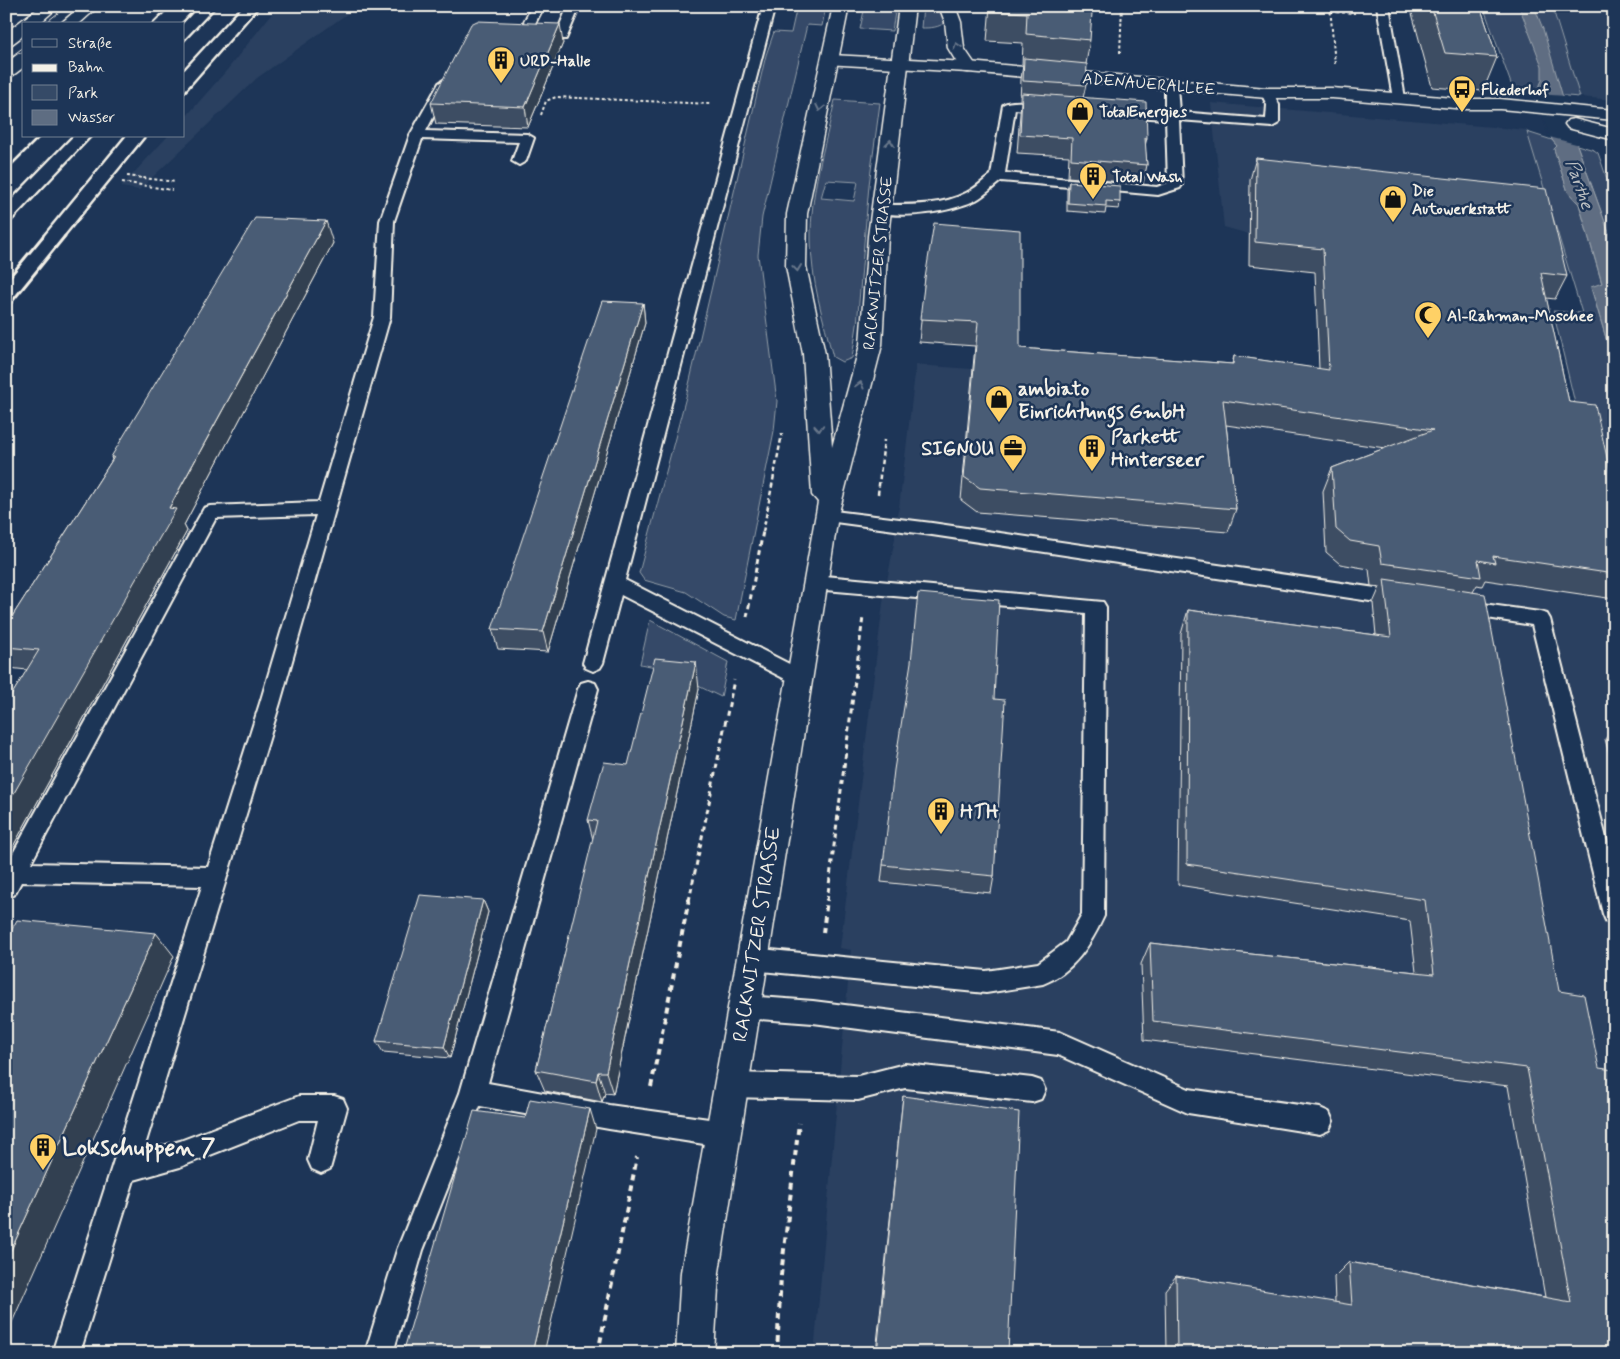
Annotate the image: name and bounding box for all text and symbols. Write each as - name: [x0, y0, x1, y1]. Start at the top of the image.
- legend: [22, 22, 185, 138]
- text: Straße: [68, 34, 112, 54]
- one-way arrow: [952, 42, 962, 51]
- building icon: URD-Halle: [486, 45, 516, 84]
- place label: URD-Halle: [520, 51, 591, 72]
- text: Bahn: [68, 58, 105, 78]
- street label: ADENAUERALLEE: [1081, 68, 1216, 101]
- bus stop icon: Fliederhof: [1447, 74, 1477, 113]
- place label: Fliederhof: [1481, 80, 1549, 101]
- text: Park: [68, 84, 98, 104]
- shop icon: TotalEnergies: [1065, 96, 1095, 135]
- place label: TotalEnergies: [1099, 102, 1188, 125]
- one-way arrow: [815, 103, 826, 112]
- text: Wasser: [68, 108, 115, 128]
- one-way arrow: [884, 139, 895, 147]
- water label: Parthe: [1559, 156, 1599, 213]
- building icon: Total Wash: [1078, 161, 1108, 200]
- place label: Total Wash: [1112, 167, 1183, 188]
- street label: RACKWITZER STRASSE: [859, 175, 898, 351]
- place label: Die Autowerkstatt: [1412, 181, 1512, 220]
- shop icon: Die Autowerkstatt: [1378, 184, 1408, 223]
- one-way arrow: [791, 264, 802, 272]
- mosque icon: Al-Rahman-Moschee: [1413, 300, 1443, 339]
- place label: Al-Rahman-Moschee: [1447, 306, 1594, 327]
- place label: ambiato Einrichtungs GmbH: [1018, 376, 1185, 428]
- one-way arrow: [855, 381, 865, 389]
- shop icon: ambiato Einrichtungs GmbH: [984, 384, 1014, 423]
- place label: Parkett Hinterseer: [1111, 424, 1205, 474]
- one-way arrow: [814, 425, 825, 433]
- office icon: SIGNUU: [998, 433, 1028, 472]
- building icon: Parkett Hinterseer: [1077, 433, 1107, 472]
- place label: SIGNUU: [921, 436, 994, 463]
- building icon: HTH: [926, 796, 956, 835]
- place label: HTH: [960, 799, 999, 826]
- street label: RACKWITZER STRASSE: [727, 824, 788, 1044]
- building icon: Lokschuppen 7: [28, 1132, 58, 1171]
- place label: Lokschuppen 7: [62, 1133, 216, 1164]

